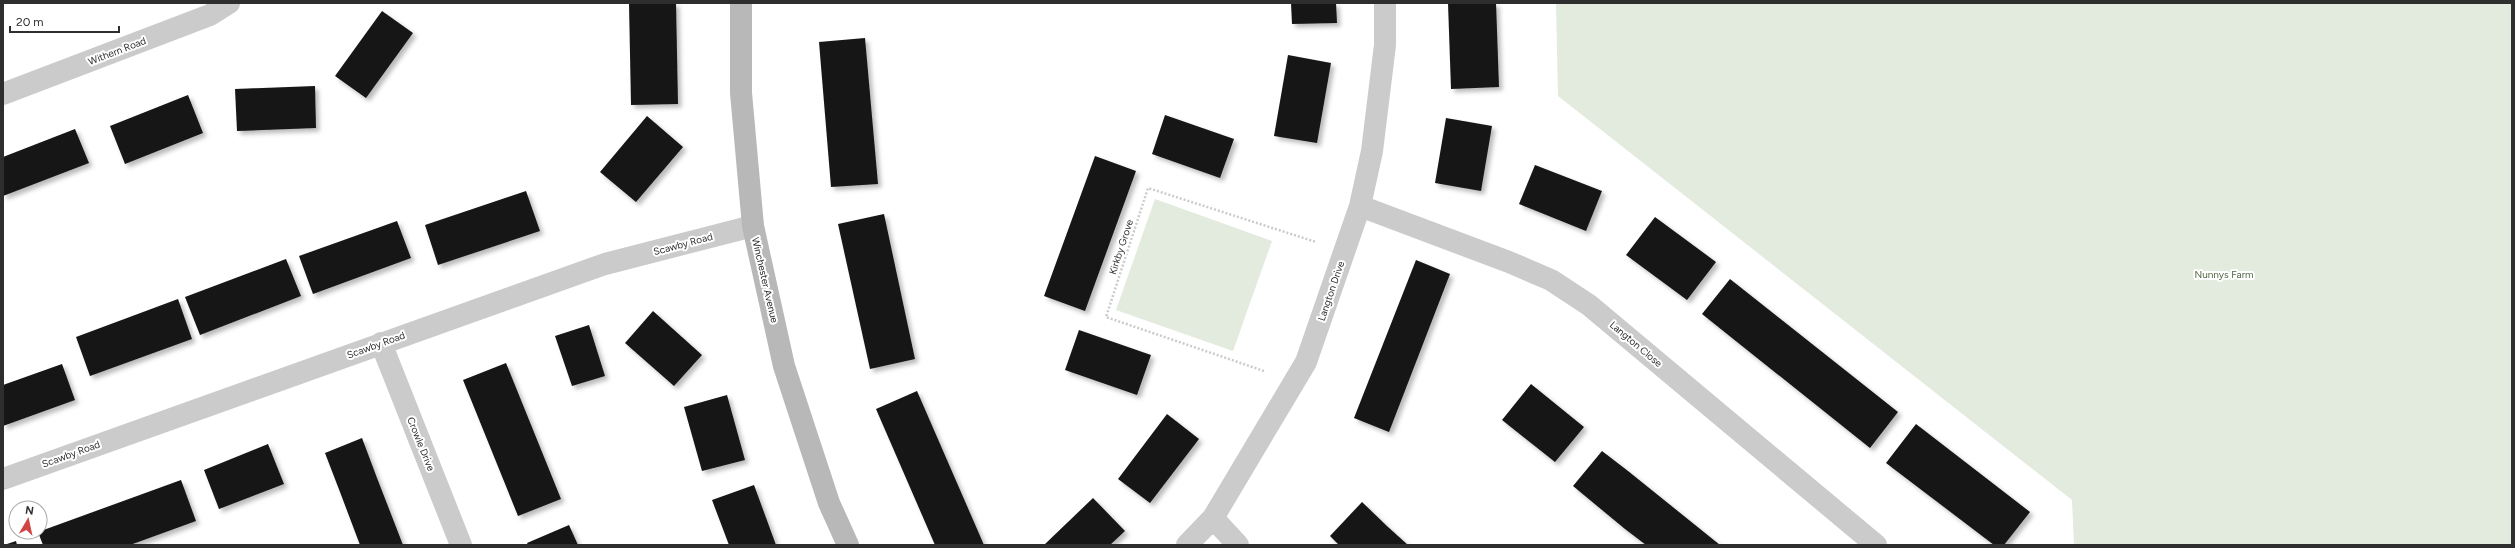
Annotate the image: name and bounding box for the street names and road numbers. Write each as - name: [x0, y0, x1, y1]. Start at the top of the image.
- street label: Withern Road: [86, 34, 148, 68]
- street label: Kirkby Grove: [1106, 217, 1136, 276]
- street label: Scawby Road: [652, 230, 714, 258]
- street label: Winchester Avenue: [749, 236, 781, 325]
- street label: Langton Drive: [1315, 259, 1347, 323]
- street label: Langton Close: [1607, 318, 1665, 370]
- street label: Scawby Road: [345, 328, 407, 362]
- street label: Crowle Drive: [404, 415, 438, 474]
- street label: Scawby Road: [40, 437, 102, 471]

